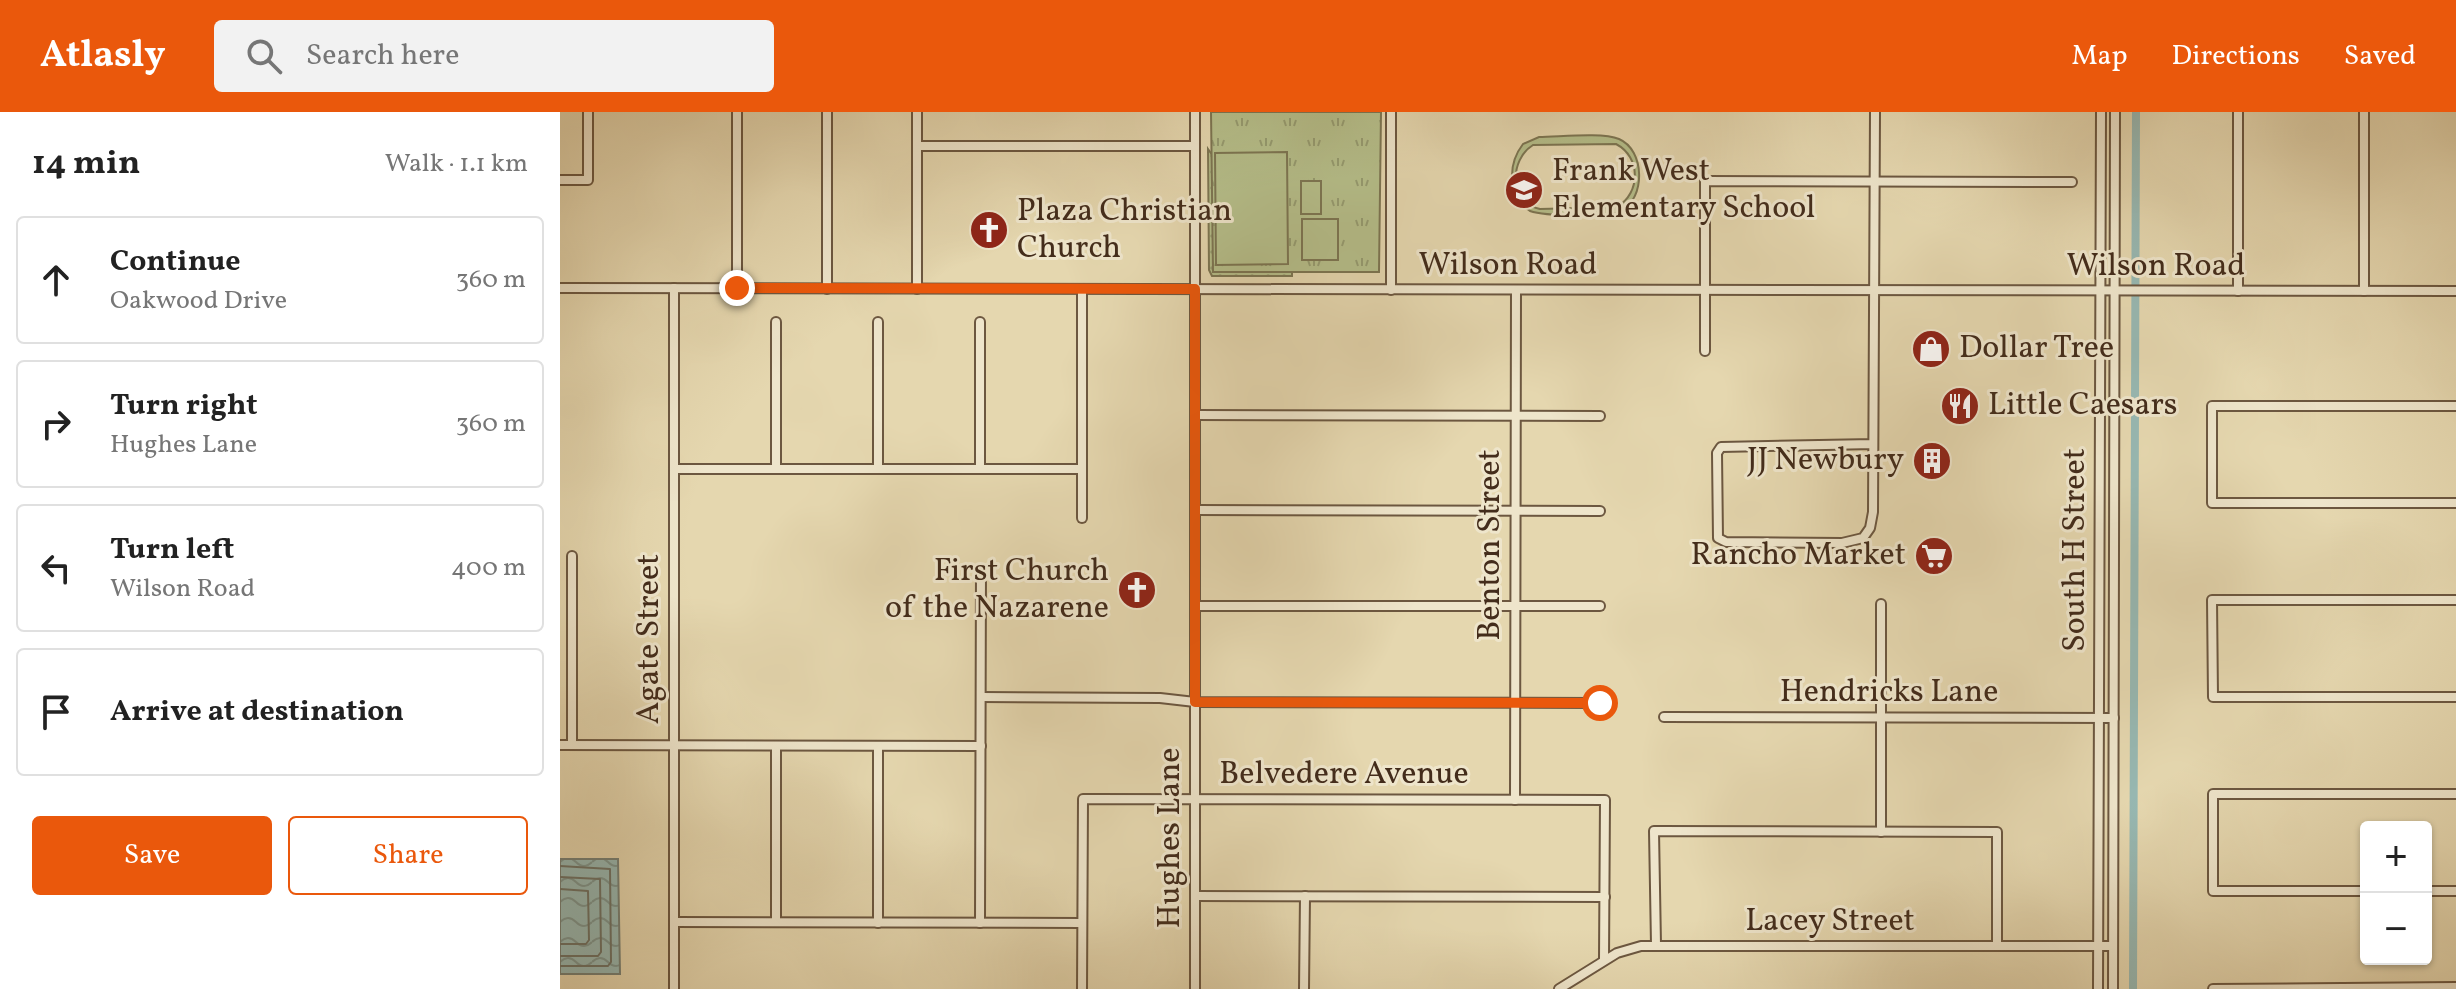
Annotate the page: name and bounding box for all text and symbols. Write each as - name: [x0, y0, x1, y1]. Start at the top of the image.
- search box: [214, 20, 774, 92]
- text: Atlasly: [40, 30, 166, 83]
- icon: search: [242, 34, 286, 78]
- text: Search here: [306, 35, 459, 77]
- text: Map: [2072, 37, 2128, 76]
- text: Directions: [2172, 37, 2300, 76]
- text: Saved: [2344, 37, 2416, 76]
- text: 14 min: [32, 141, 140, 188]
- text: Walk · 1.1 km: [385, 146, 528, 182]
- place label: Frank West Elementary School: [1552, 150, 1815, 231]
- school or university icon: Frank West Elementary School: [1503, 169, 1545, 211]
- place label: Plaza Christian Church: [1017, 190, 1232, 271]
- church icon: Plaza Christian Church: [968, 209, 1010, 251]
- text: Continue: [110, 241, 241, 283]
- street label: Wilson Road: [1419, 244, 1597, 288]
- street label: Wilson Road: [2067, 245, 2245, 289]
- icon: ahead: [34, 258, 78, 302]
- text: 360 m: [456, 262, 526, 298]
- route end: [719, 270, 755, 306]
- text: Oakwood Drive: [110, 283, 287, 319]
- place label: Dollar Tree: [1959, 327, 2114, 371]
- shop icon: Dollar Tree: [1910, 328, 1952, 370]
- place label: Little Caesars: [1988, 384, 2178, 428]
- text: Turn right: [110, 385, 258, 427]
- restaurant icon: Little Caesars: [1939, 385, 1981, 427]
- icon: right: [34, 402, 78, 446]
- text: 360 m: [456, 406, 526, 442]
- text: Hughes Lane: [110, 427, 257, 463]
- place label: JJ Newbury: [1747, 439, 1904, 483]
- building icon: JJ Newbury: [1911, 440, 1953, 482]
- street label: South H Street: [2054, 448, 2098, 652]
- street label: Benton Street: [1469, 449, 1513, 641]
- text: Turn left: [110, 529, 234, 571]
- place label: Rancho Market: [1691, 534, 1906, 578]
- supermarket icon: Rancho Market: [1913, 535, 1955, 577]
- icon: left: [34, 546, 78, 590]
- text: 400 m: [451, 550, 526, 586]
- place label: First Church of the Nazarene: [885, 550, 1109, 631]
- street label: Agate Street: [628, 554, 672, 724]
- church icon: First Church of the Nazarene: [1116, 569, 1158, 611]
- text: Wilson Road: [110, 571, 255, 607]
- street label: Hendricks Lane: [1780, 671, 1998, 715]
- route start: [1582, 685, 1618, 721]
- icon: arrive: [34, 690, 78, 734]
- text: Arrive at destination: [110, 691, 404, 733]
- street label: Hughes Lane: [1149, 748, 1193, 928]
- street label: Belvedere Avenue: [1219, 753, 1469, 797]
- button: Save: [32, 816, 272, 895]
- button: Share: [288, 816, 528, 895]
- map controls: [2360, 821, 2432, 965]
- button: +: [2360, 821, 2432, 893]
- button: −: [2360, 893, 2432, 965]
- street label: Lacey Street: [1745, 900, 1915, 944]

